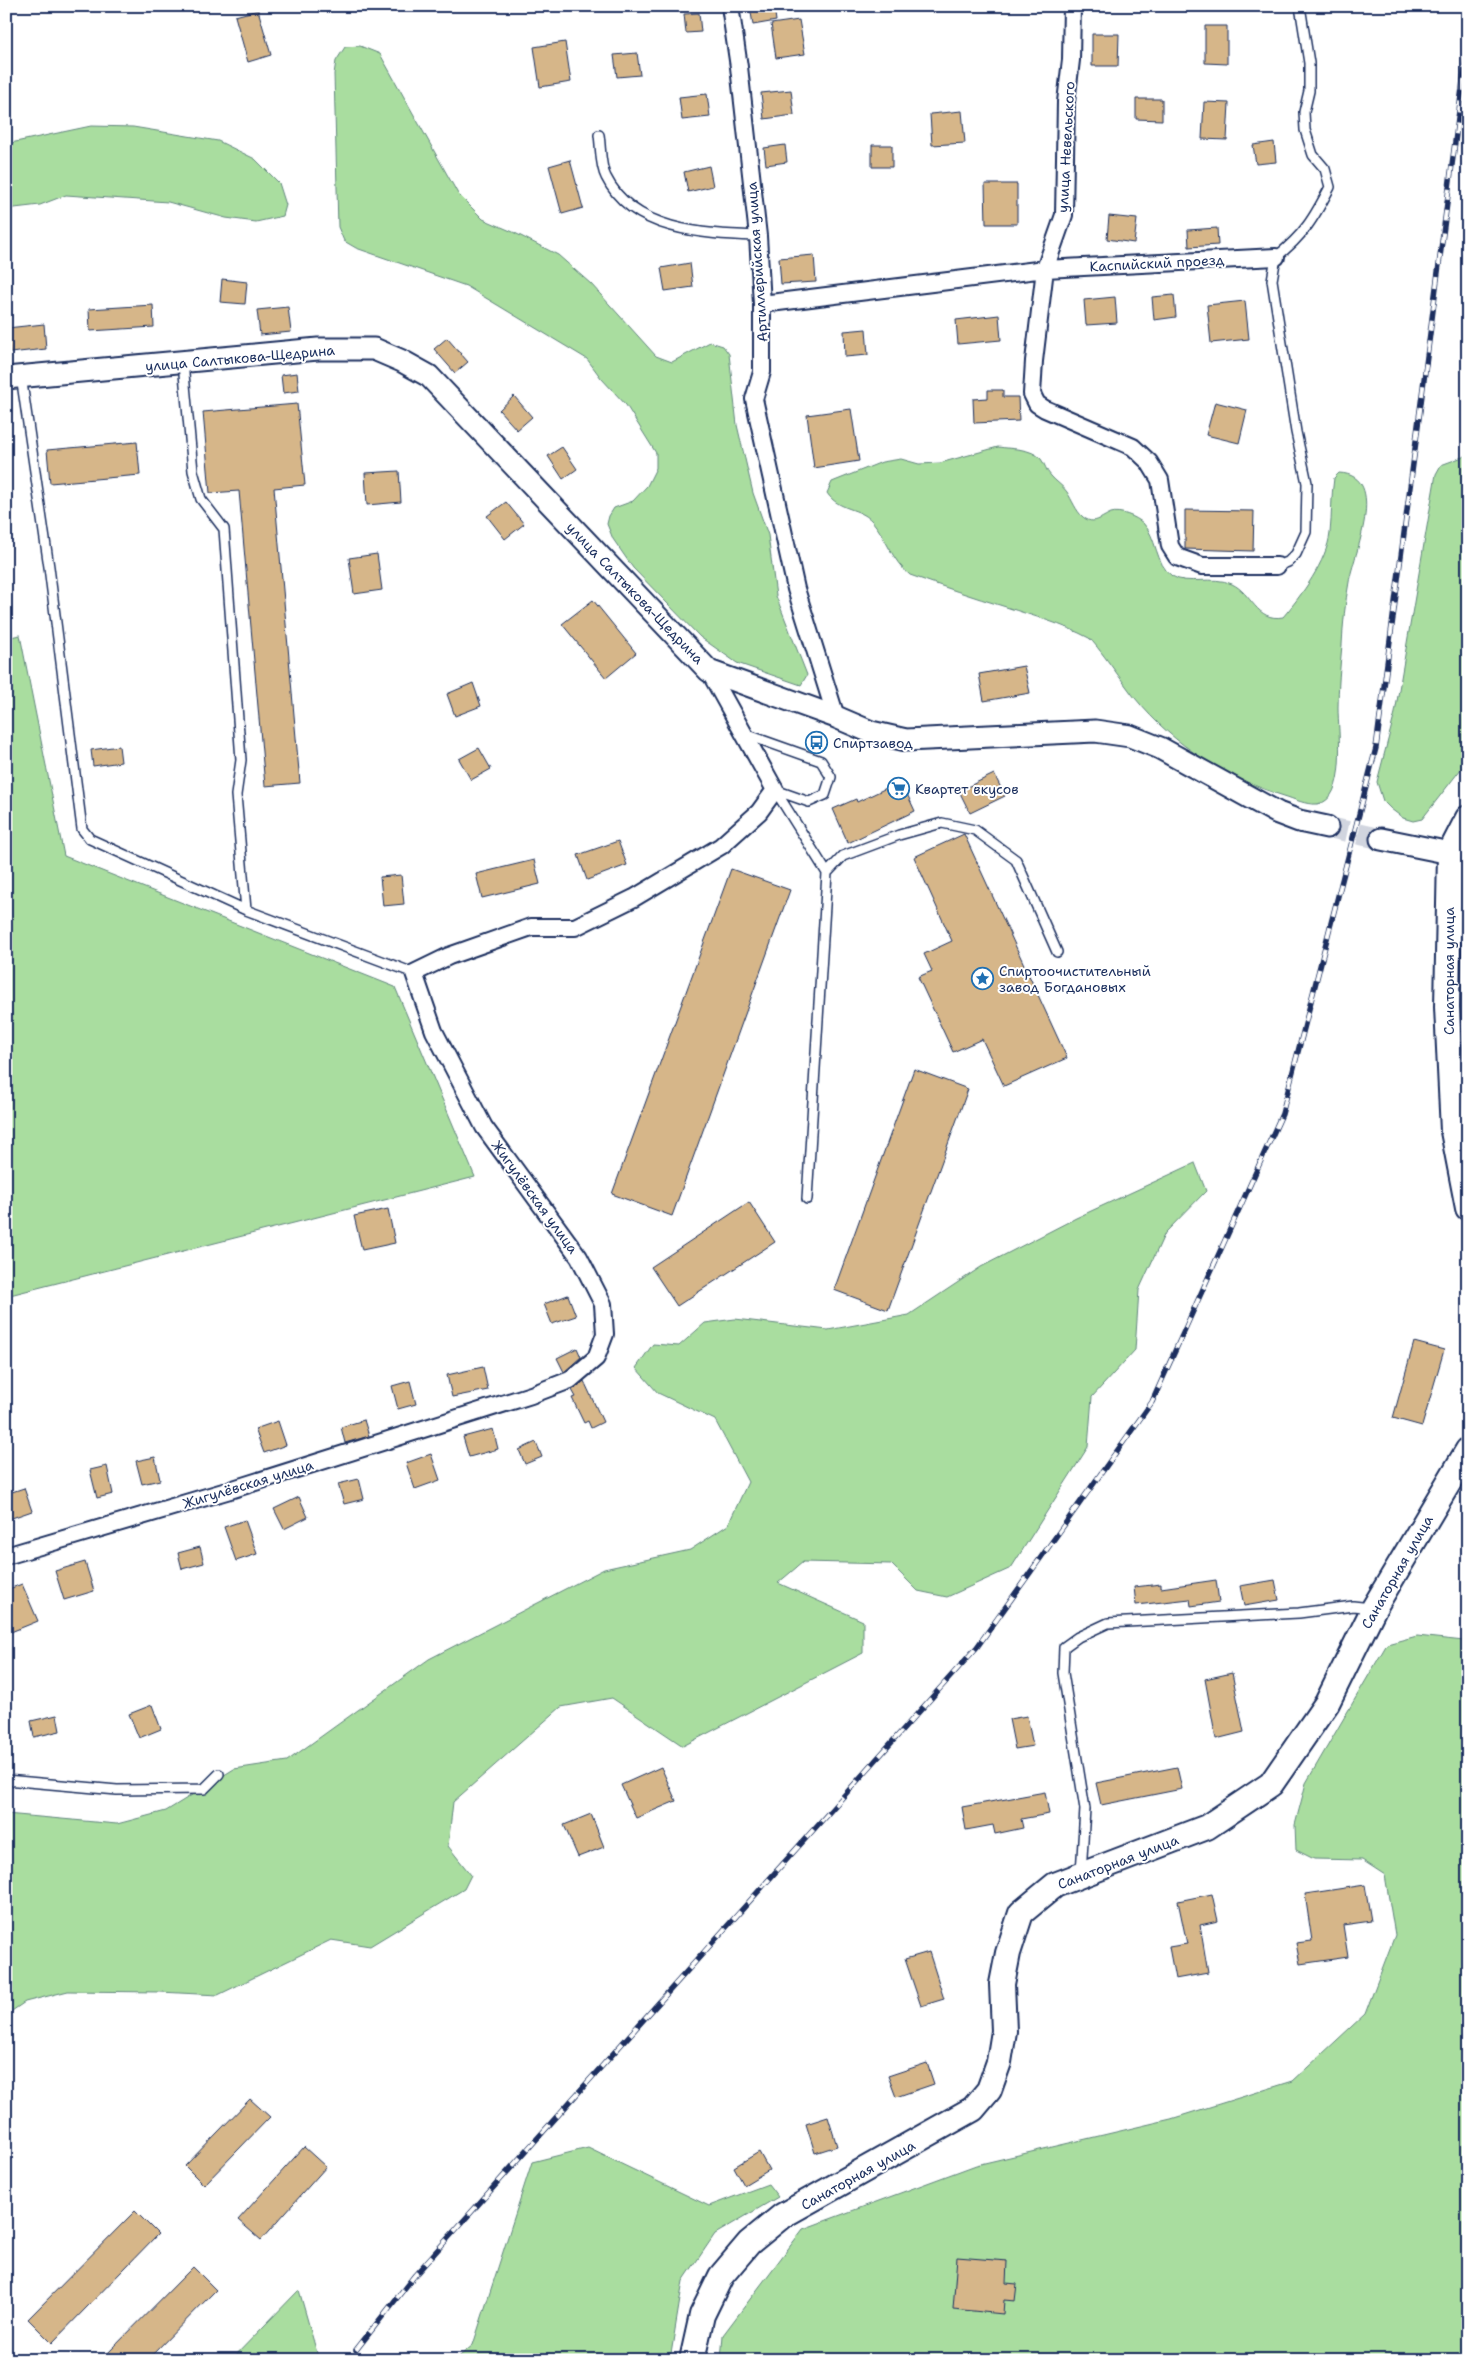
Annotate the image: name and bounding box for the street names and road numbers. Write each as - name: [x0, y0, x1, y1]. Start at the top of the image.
- street label: улица Невельского: [1054, 81, 1078, 213]
- street label: Артиллерийская улица: [742, 181, 772, 343]
- street label: Каспийский проезд: [1089, 250, 1225, 276]
- street label: улица Салтыкова-Щедрина: [144, 341, 336, 375]
- street label: улица Салтыкова-Щедрина: [562, 518, 708, 668]
- street label: Санаторная улица: [1440, 907, 1458, 1035]
- street label: Жигулёвская улица: [488, 1137, 582, 1257]
- street label: Жигулёвская улица: [180, 1455, 316, 1512]
- street label: Санаторная улица: [1357, 1512, 1437, 1632]
- street label: Санаторная улица: [1055, 1831, 1181, 1893]
- street label: Санаторная улица: [798, 2136, 919, 2214]

